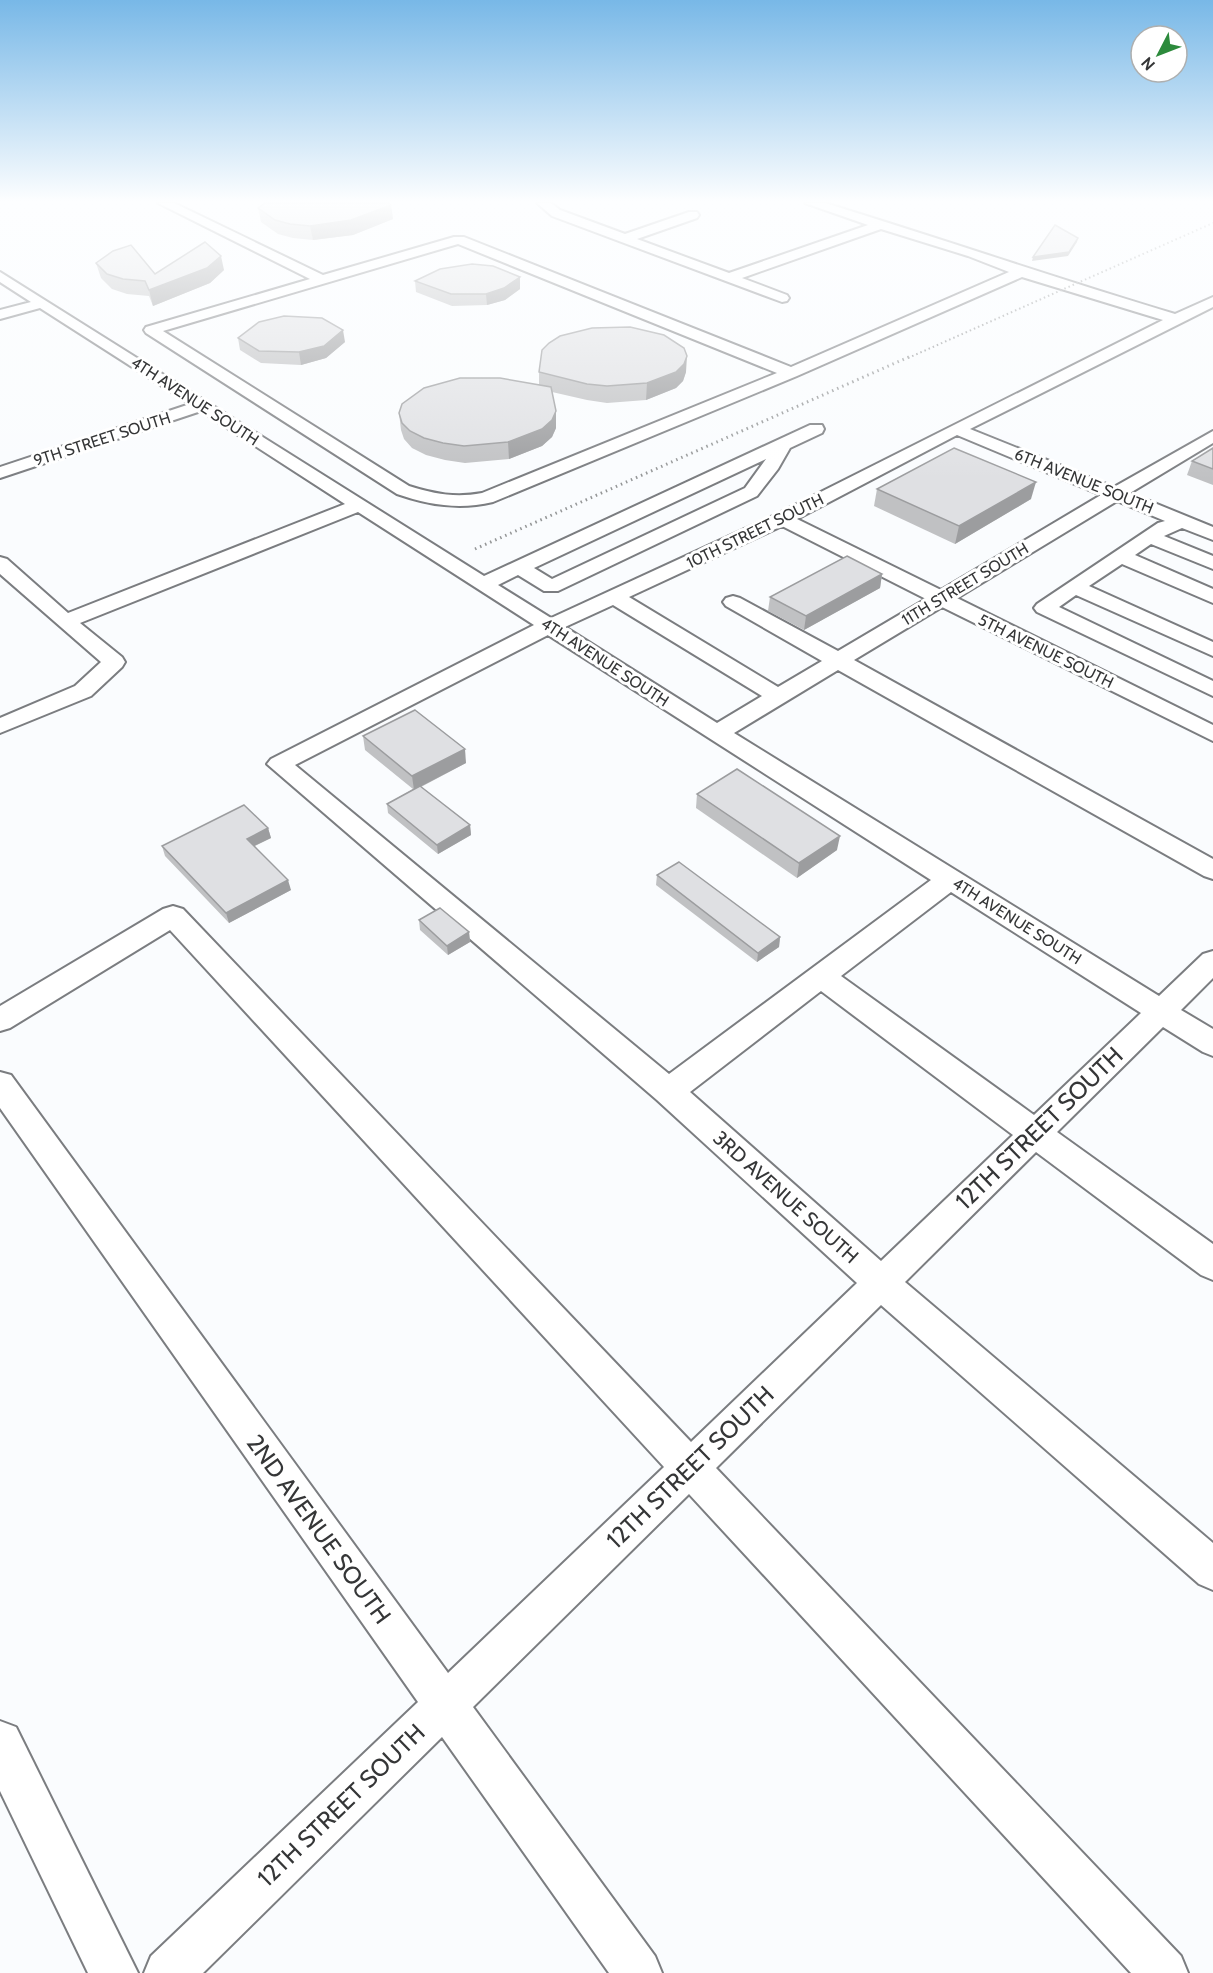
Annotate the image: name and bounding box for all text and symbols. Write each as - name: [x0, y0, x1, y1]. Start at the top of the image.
- north arrow: [1129, 24, 1189, 84]
- text: N: [1137, 53, 1159, 74]
- street label: 4TH AVENUE SOUTH: [128, 353, 262, 449]
- street label: 9TH STREET SOUTH: [31, 408, 173, 470]
- street label: 6TH AVENUE SOUTH: [1012, 444, 1156, 518]
- street label: 10TH STREET SOUTH: [683, 490, 827, 572]
- street label: 11TH STREET SOUTH: [898, 539, 1032, 629]
- street label: 5TH AVENUE SOUTH: [975, 610, 1117, 692]
- street label: 4TH AVENUE SOUTH: [538, 614, 672, 710]
- street label: 4TH AVENUE SOUTH: [949, 874, 1085, 968]
- street label: 12TH STREET SOUTH: [949, 1041, 1129, 1215]
- street label: 3RD AVENUE SOUTH: [708, 1126, 864, 1268]
- street label: 12TH STREET SOUTH: [600, 1380, 780, 1554]
- street label: 2ND AVENUE SOUTH: [241, 1429, 397, 1629]
- street label: 12TH STREET SOUTH: [251, 1718, 431, 1892]

